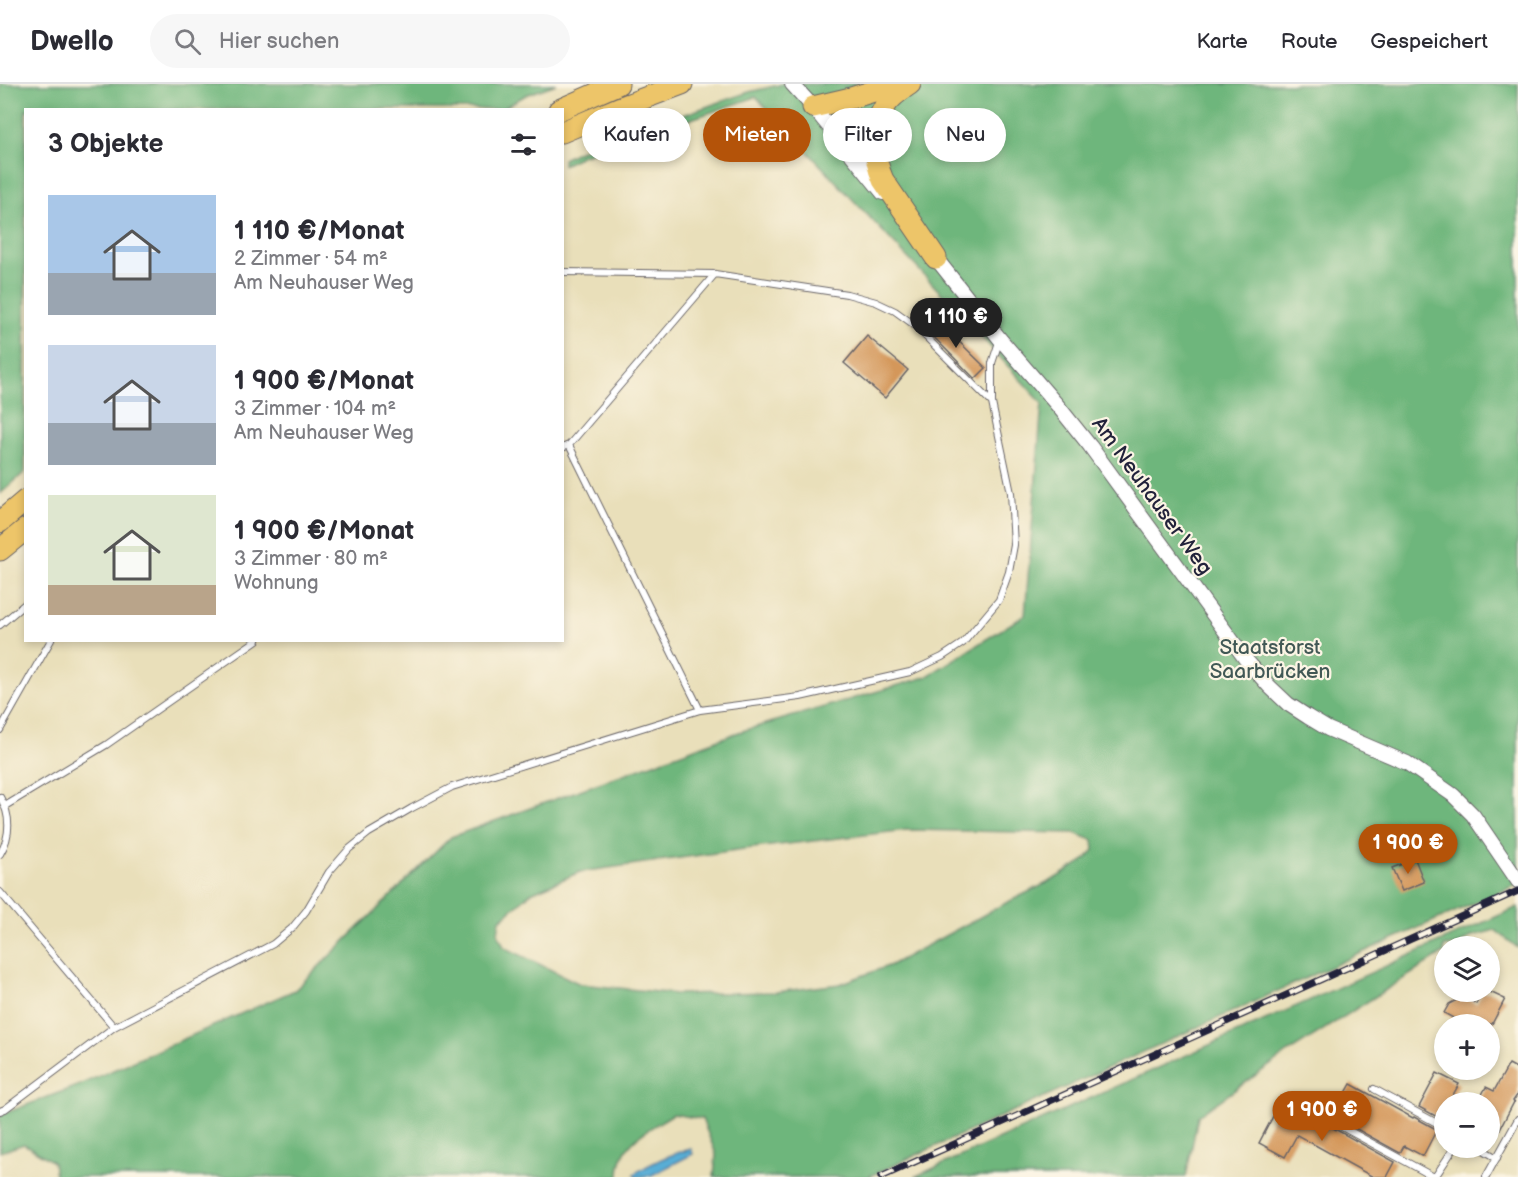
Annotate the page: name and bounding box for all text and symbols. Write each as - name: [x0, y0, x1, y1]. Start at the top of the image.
- search box: [150, 14, 570, 68]
- text: Dwello: [30, 25, 114, 58]
- icon: search: [171, 25, 204, 58]
- text: Hier suchen: [219, 28, 339, 55]
- text: Karte: [1196, 29, 1248, 54]
- text: Route: [1281, 29, 1337, 54]
- text: Gespeichert: [1370, 29, 1488, 54]
- chip: Kaufen: [582, 108, 691, 162]
- chip: Mieten: [703, 108, 811, 162]
- chip: Filter: [823, 108, 912, 162]
- chip: Neu: [924, 108, 1006, 162]
- icon: filters: [507, 128, 540, 161]
- text: 3 Objekte: [48, 129, 163, 160]
- text: 1 110 €/Monat: [234, 216, 404, 247]
- icon: home: [96, 219, 168, 291]
- text: 2 Zimmer · 54 m²: [234, 247, 388, 271]
- text: Am Neuhauser Weg: [234, 271, 414, 295]
- pin: 1 110 €: [901, 298, 1011, 349]
- text: 1 110 €: [924, 305, 988, 329]
- text: 1 900 €/Monat: [234, 366, 414, 397]
- icon: home: [96, 369, 168, 441]
- text: 3 Zimmer · 104 m²: [234, 397, 396, 421]
- street label: Am Neuhauser Weg: [1086, 412, 1218, 580]
- text: Am Neuhauser Weg: [234, 421, 414, 445]
- text: 1 900 €/Monat: [234, 516, 414, 547]
- icon: home: [96, 519, 168, 591]
- text: 3 Zimmer · 80 m²: [234, 547, 388, 571]
- text: Wohnung: [234, 571, 319, 595]
- park label: Staatsforst Saarbrücken: [1210, 635, 1330, 684]
- pin: 1 900 €: [1353, 824, 1463, 875]
- text: 1 900 €: [1373, 831, 1443, 855]
- map controls: [1434, 936, 1500, 1158]
- button: layers: [1434, 936, 1500, 1002]
- button: +: [1434, 1014, 1500, 1080]
- pin: 1 900 €: [1267, 1091, 1377, 1142]
- button: −: [1434, 1092, 1500, 1158]
- text: 1 900 €: [1287, 1098, 1357, 1122]

